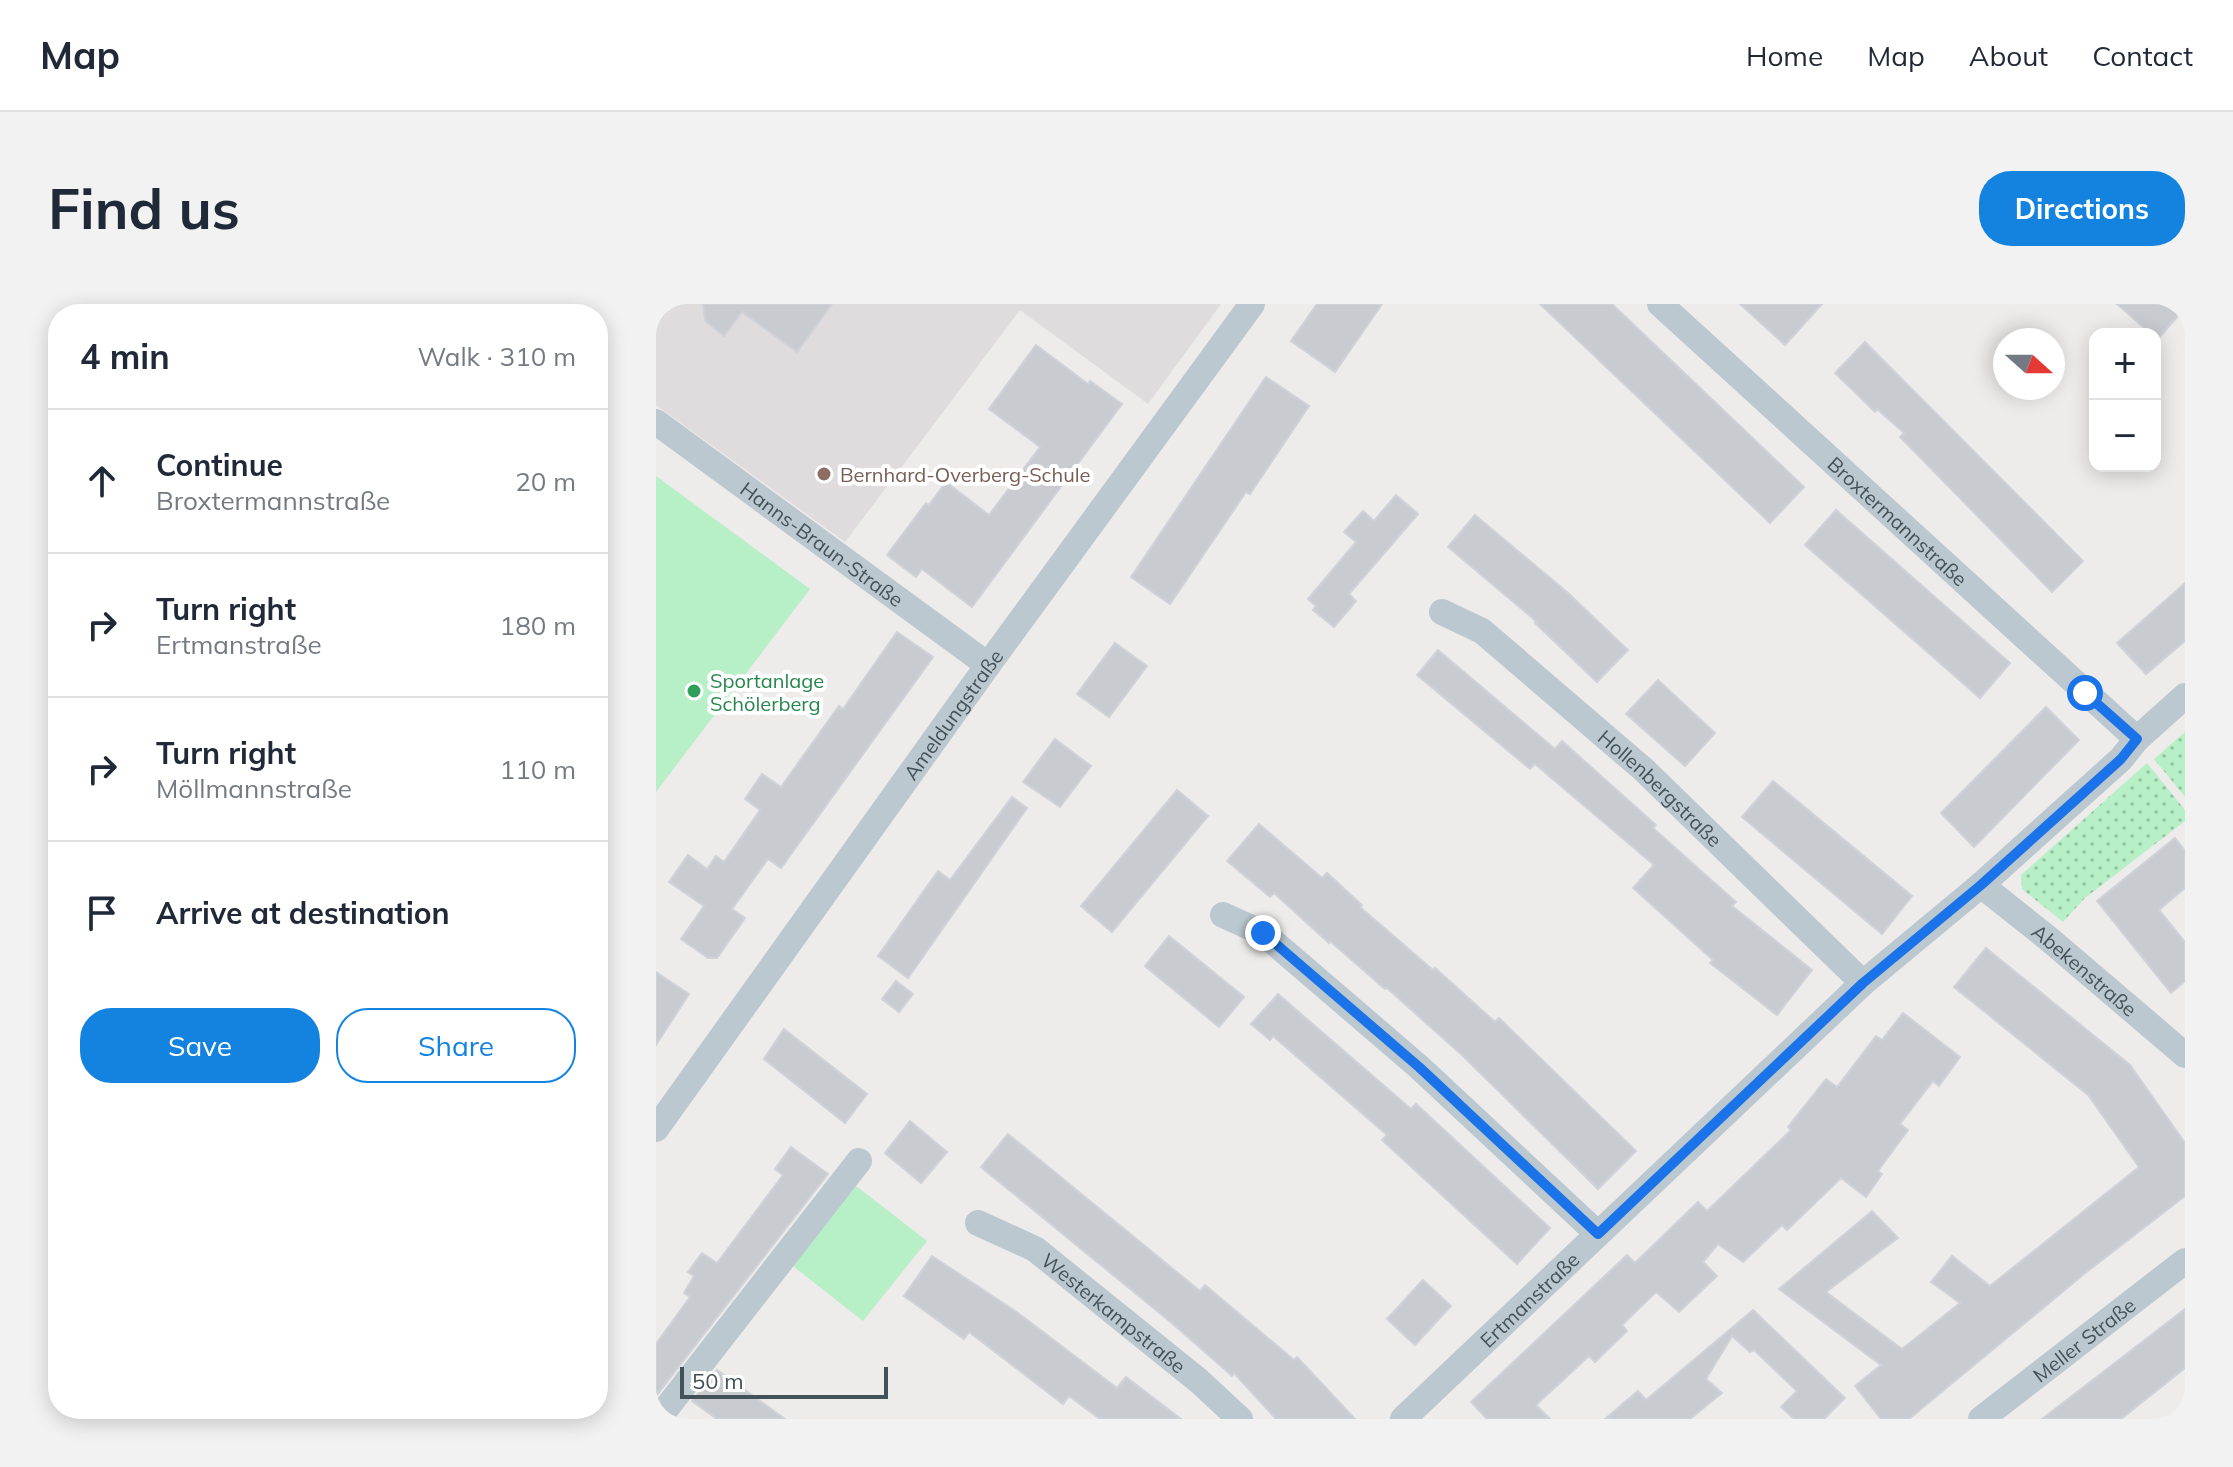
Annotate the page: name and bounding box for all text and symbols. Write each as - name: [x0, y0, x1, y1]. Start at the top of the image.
- text: Map: [40, 31, 120, 79]
- text: Home: [1746, 38, 1823, 73]
- text: Map: [1867, 38, 1925, 73]
- text: About: [1969, 38, 2048, 73]
- text: Contact: [2092, 38, 2193, 73]
- button: Directions: [1979, 171, 2185, 246]
- text: Find us: [48, 173, 240, 243]
- north arrow: [1993, 328, 2065, 400]
- map controls: [2089, 328, 2161, 472]
- button: +: [2089, 328, 2161, 400]
- text: 4 min: [80, 335, 170, 378]
- text: Walk · 310 m: [417, 340, 576, 373]
- button: −: [2089, 400, 2161, 472]
- text: Continue: [156, 446, 283, 484]
- street label: Broxtermannstraße: [1823, 451, 1973, 591]
- icon: ahead: [80, 459, 124, 503]
- place label: Bernhard-Overberg-Schule: [840, 462, 1090, 487]
- text: 20 m: [515, 465, 576, 498]
- marker: Bernhard-Overberg-Schule: [815, 465, 833, 483]
- street label: Hanns-Braun-Straße: [736, 476, 909, 612]
- text: Broxtermannstraße: [156, 484, 390, 517]
- text: Turn right: [156, 590, 296, 628]
- icon: right: [80, 603, 124, 647]
- text: 180 m: [500, 609, 576, 642]
- text: Ertmanstraße: [156, 628, 322, 661]
- street label: Ameldungstraße: [898, 644, 1008, 784]
- place label: Sportanlage Schölerberg: [710, 668, 824, 716]
- route start: [2067, 675, 2103, 711]
- marker: Sportanlage Schölerberg: [685, 682, 703, 700]
- street label: Hollenbergstraße: [1593, 724, 1728, 852]
- text: Turn right: [156, 734, 296, 772]
- icon: right: [80, 747, 124, 791]
- text: 110 m: [500, 753, 576, 786]
- text: Möllmannstraße: [156, 772, 352, 805]
- icon: arrive: [80, 891, 124, 935]
- text: Arrive at destination: [156, 894, 450, 932]
- route end: [1245, 915, 1281, 951]
- street label: Abekenstraße: [2027, 918, 2142, 1021]
- button: Save: [80, 1008, 320, 1083]
- button: Share: [336, 1008, 576, 1083]
- street label: Ertmanstraße: [1474, 1246, 1584, 1352]
- street label: Westerkampstraße: [1037, 1247, 1191, 1378]
- street label: Meller Straße: [2027, 1292, 2140, 1387]
- scale bar: [680, 1363, 888, 1399]
- text: 50 m: [692, 1367, 743, 1395]

